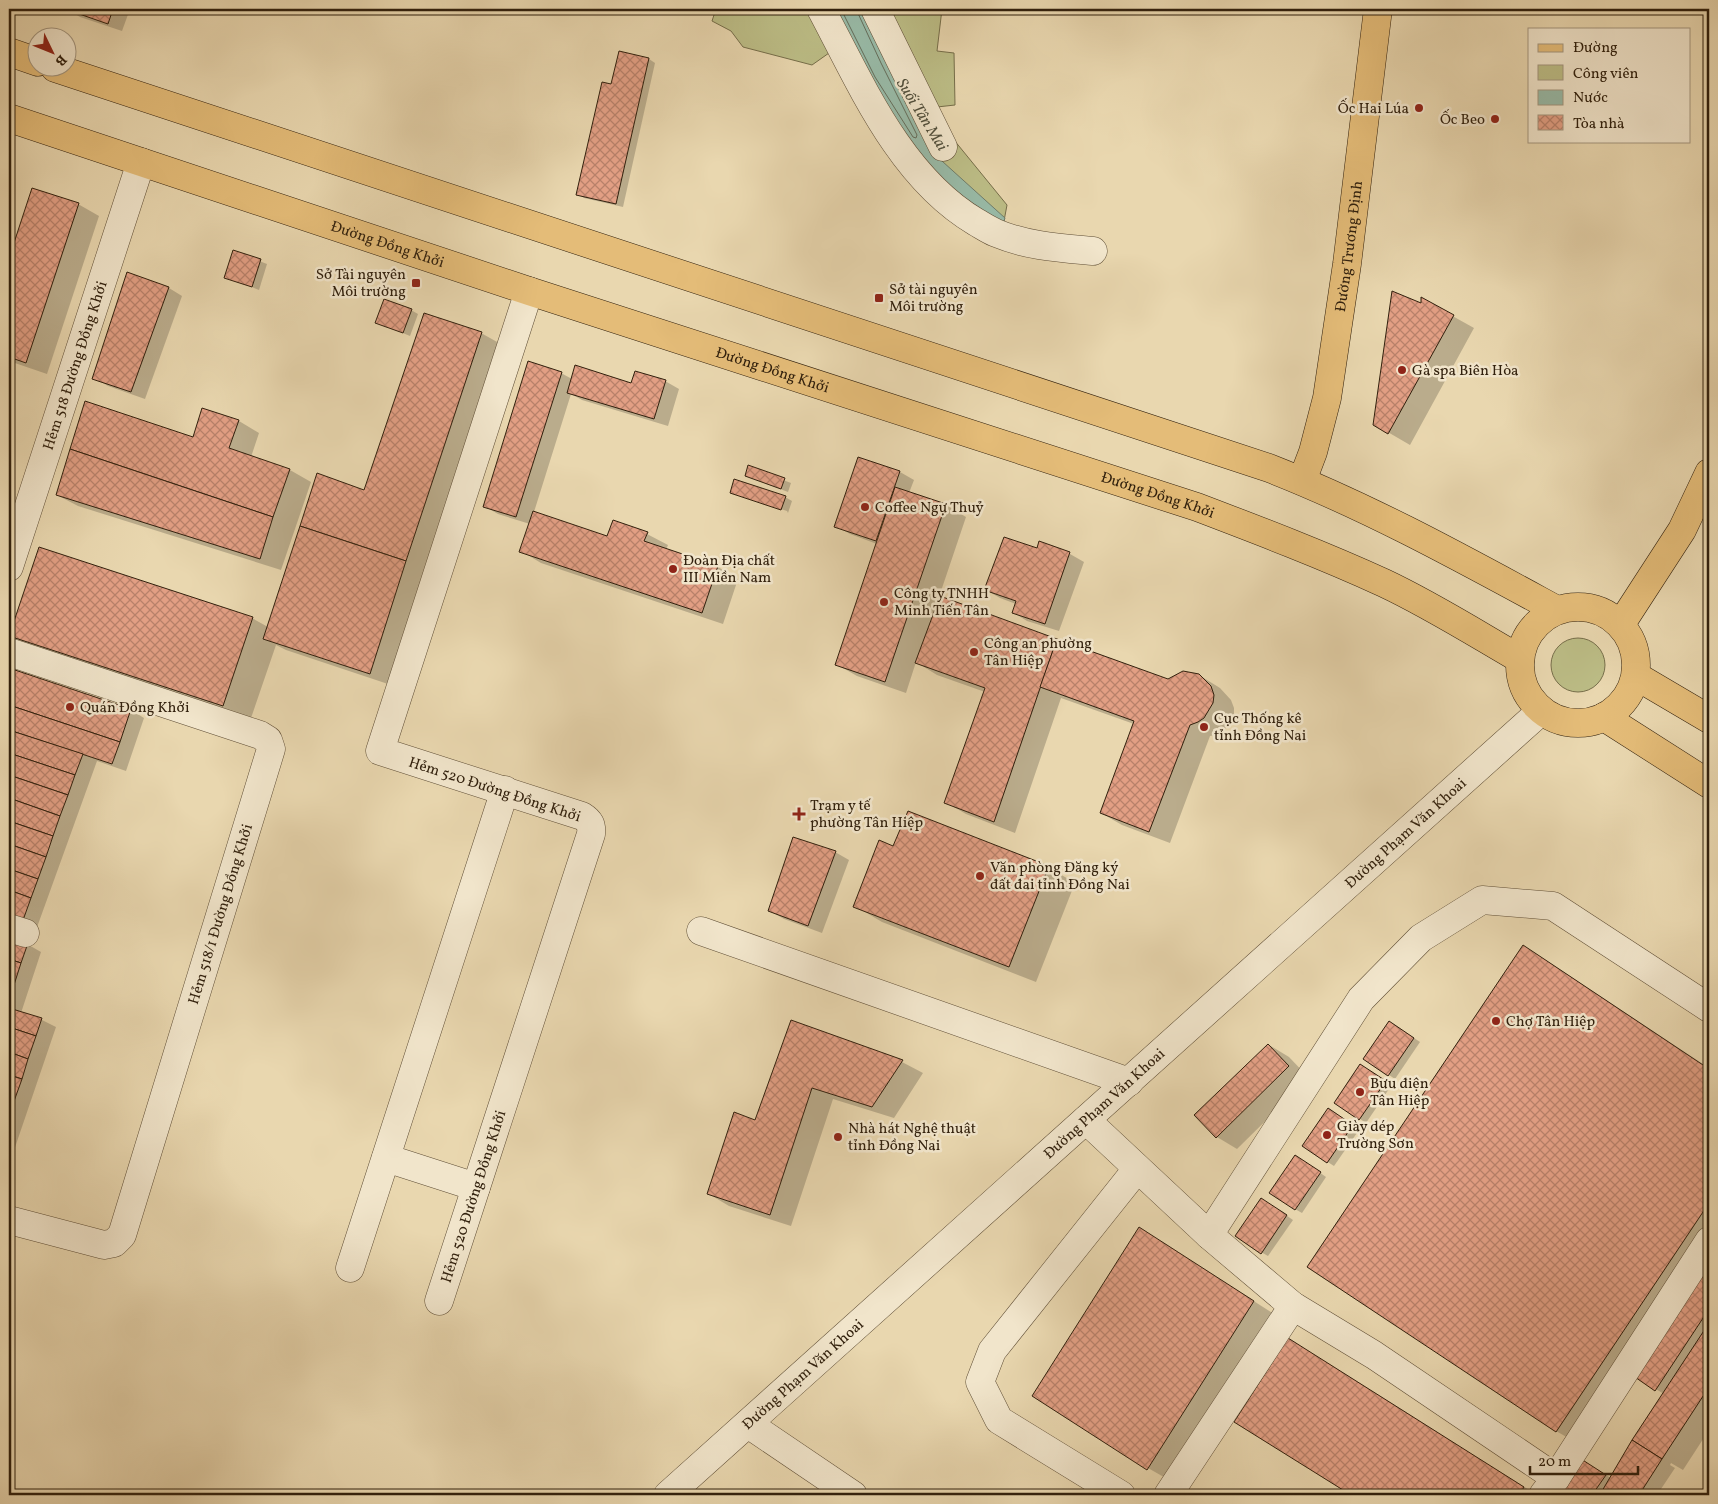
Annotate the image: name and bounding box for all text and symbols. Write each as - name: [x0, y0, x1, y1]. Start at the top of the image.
- north arrow: [28, 28, 78, 78]
- legend: [1528, 28, 1690, 142]
- text: Đường: [1573, 38, 1618, 59]
- text: B: [50, 50, 71, 70]
- text: Công viên: [1573, 64, 1638, 85]
- water label: Suối Tân Mai: [890, 75, 953, 156]
- text: Nước: [1573, 88, 1608, 109]
- place label: Ốc Hai Lúa: [1338, 98, 1409, 120]
- marker: Ốc Hai Lúa: [1413, 102, 1425, 114]
- place label: Ốc Beo: [1440, 109, 1485, 131]
- marker: Ốc Beo: [1489, 113, 1501, 125]
- text: Tòa nhà: [1573, 114, 1625, 135]
- street label: Đường Trương Định: [1331, 180, 1369, 314]
- street label: Đường Đồng Khởi: [328, 217, 447, 274]
- place label: Sở Tài nguyên Môi trường: [316, 265, 406, 303]
- marker: Sở Tài nguyên Môi trường: [410, 277, 422, 289]
- street label: Hẻm 518 Đường Đồng Khởi: [39, 279, 114, 453]
- place label: Sở tài nguyên Môi trường: [889, 280, 978, 318]
- marker: Sở tài nguyên Môi trường: [873, 292, 885, 304]
- street label: Đường Đồng Khởi: [713, 343, 832, 399]
- place label: Gà spa Biên Hòa: [1412, 361, 1519, 382]
- marker: Gà spa Biên Hòa: [1396, 364, 1408, 376]
- street label: Đường Đồng Khởi: [1098, 468, 1217, 525]
- place label: Coffee Ngự Thuỷ: [875, 498, 984, 519]
- marker: Coffee Ngự Thuỷ: [859, 501, 871, 513]
- place label: Đoàn Địa chất III Miền Nam: [683, 551, 775, 589]
- marker: Đoàn Địa chất III Miền Nam: [667, 563, 679, 575]
- place label: Công ty TNHH Minh Tiến Tân: [894, 584, 989, 622]
- marker: Công ty TNHH Minh Tiến Tân: [878, 596, 890, 608]
- place label: Công an phường Tân Hiệp: [984, 634, 1092, 672]
- marker: Công an phường Tân Hiệp: [968, 646, 980, 658]
- place label: Quán Đồng Khởi: [80, 698, 189, 719]
- marker: Quán Đồng Khởi: [64, 701, 76, 713]
- place label: Cục Thống kê tỉnh Đồng Nai: [1214, 709, 1306, 747]
- marker: Cục Thống kê tỉnh Đồng Nai: [1198, 721, 1210, 733]
- street label: Hẻm 520 Đường Đồng Khởi: [406, 753, 583, 828]
- street label: Đường Phạm Văn Khoai: [1341, 774, 1472, 894]
- place label: Trạm y tế phường Tân Hiệp: [810, 796, 923, 834]
- marker: Trạm y tế phường Tân Hiệp: [792, 807, 806, 821]
- street label: Hẻm 518/1 Đường Đồng Khởi: [184, 822, 259, 1007]
- place label: Văn phòng Đăng ký đất đai tỉnh Đồng Nai: [990, 858, 1130, 896]
- marker: Văn phòng Đăng ký đất đai tỉnh Đồng Nai: [974, 870, 986, 882]
- place label: Chợ Tân Hiệp: [1506, 1012, 1595, 1033]
- marker: Chợ Tân Hiệp: [1490, 1015, 1502, 1027]
- street label: Đường Phạm Văn Khoai: [1040, 1044, 1170, 1165]
- place label: Bưu điện Tân Hiệp: [1370, 1074, 1429, 1112]
- marker: Bưu điện Tân Hiệp: [1354, 1086, 1366, 1098]
- street label: Hẻm 520 Đường Đồng Khởi: [437, 1108, 512, 1286]
- place label: Giày dép Trường Sơn: [1337, 1117, 1414, 1155]
- place label: Nhà hát Nghệ thuật tỉnh Đồng Nai: [848, 1119, 976, 1157]
- marker: Giày dép Trường Sơn: [1321, 1129, 1333, 1141]
- marker: Nhà hát Nghệ thuật tỉnh Đồng Nai: [832, 1131, 844, 1143]
- street label: Đường Phạm Văn Khoai: [738, 1315, 869, 1435]
- scale bar: [1530, 1444, 1638, 1476]
- text: 20 m: [1538, 1452, 1571, 1473]

